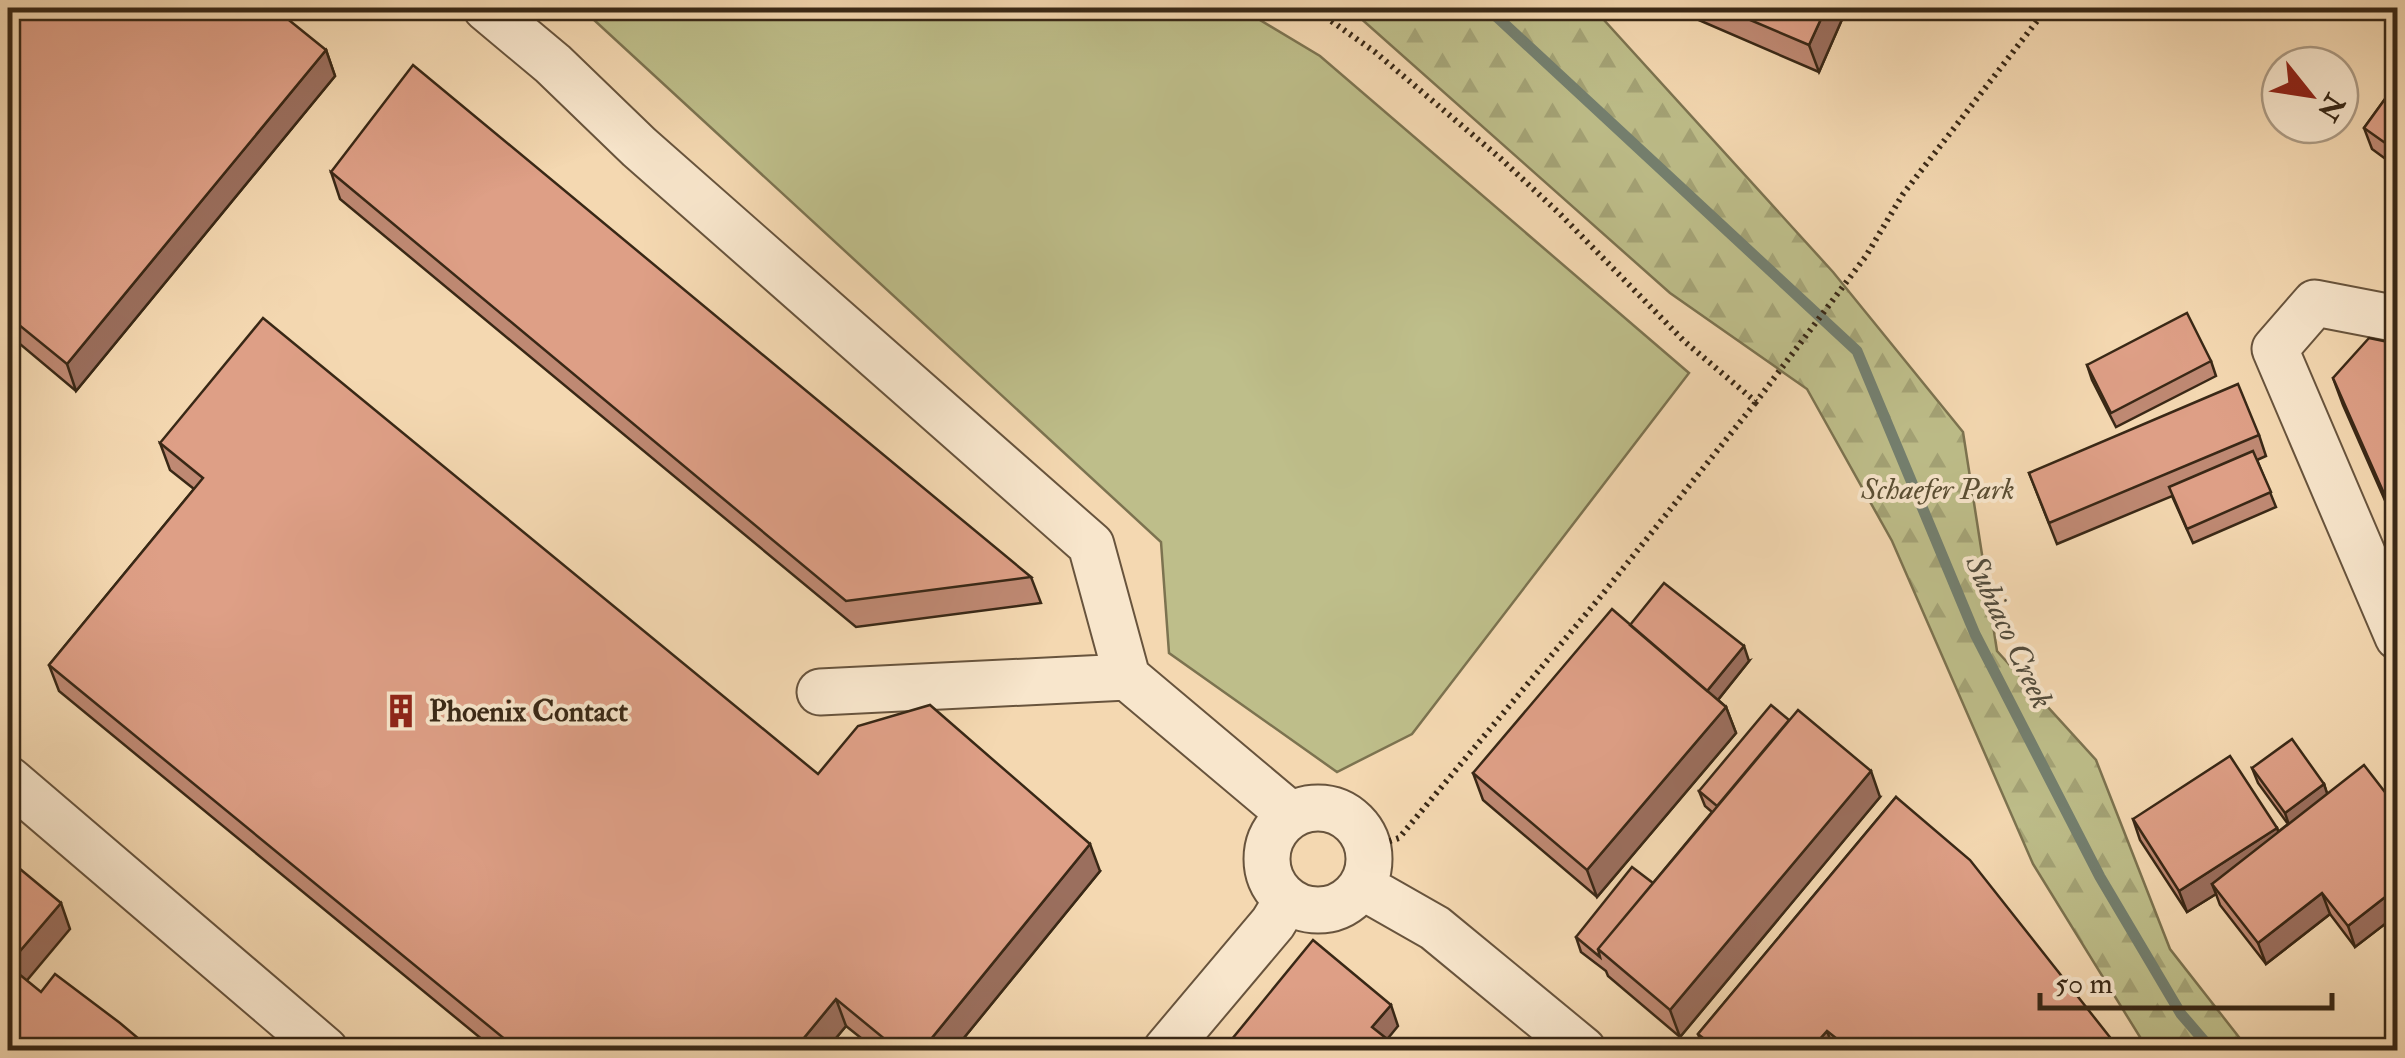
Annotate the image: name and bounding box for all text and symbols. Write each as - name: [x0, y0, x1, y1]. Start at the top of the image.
- north arrow: [2260, 45, 2360, 145]
- text: N: [2308, 86, 2352, 127]
- park label: Schaefer Park: [1860, 471, 2015, 508]
- water label: Subiaco Creek: [1956, 548, 2062, 715]
- building icon: Phoenix Contact: [382, 692, 420, 730]
- place label: Phoenix Contact: [429, 693, 628, 730]
- scale bar: [2040, 948, 2332, 1010]
- text: 50 m: [2055, 965, 2113, 1002]

